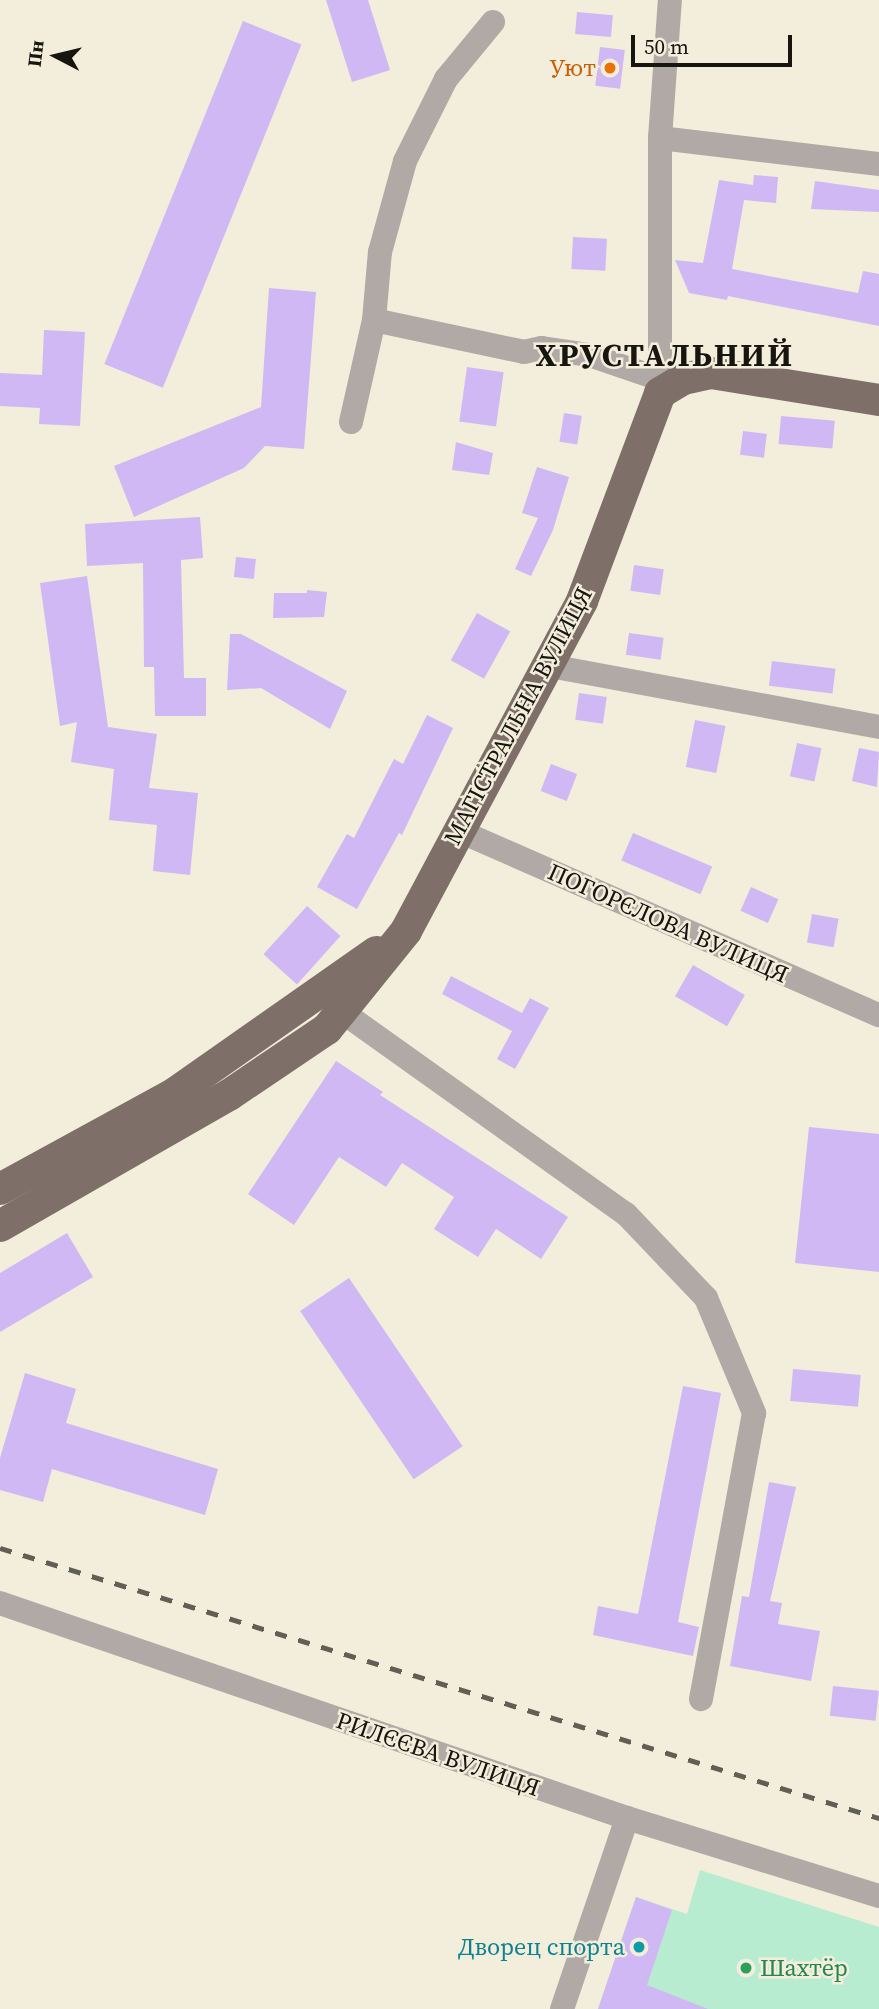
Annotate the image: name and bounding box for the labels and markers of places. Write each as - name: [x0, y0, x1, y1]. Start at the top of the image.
- place label: Уют: [549, 54, 596, 82]
- marker: Уют: [602, 60, 618, 76]
- place label: Дворец спорта: [458, 1933, 625, 1961]
- marker: Дворец спорта: [631, 1939, 647, 1955]
- place label: Шахтёр: [760, 1954, 848, 1982]
- marker: Шахтёр: [738, 1960, 754, 1976]

